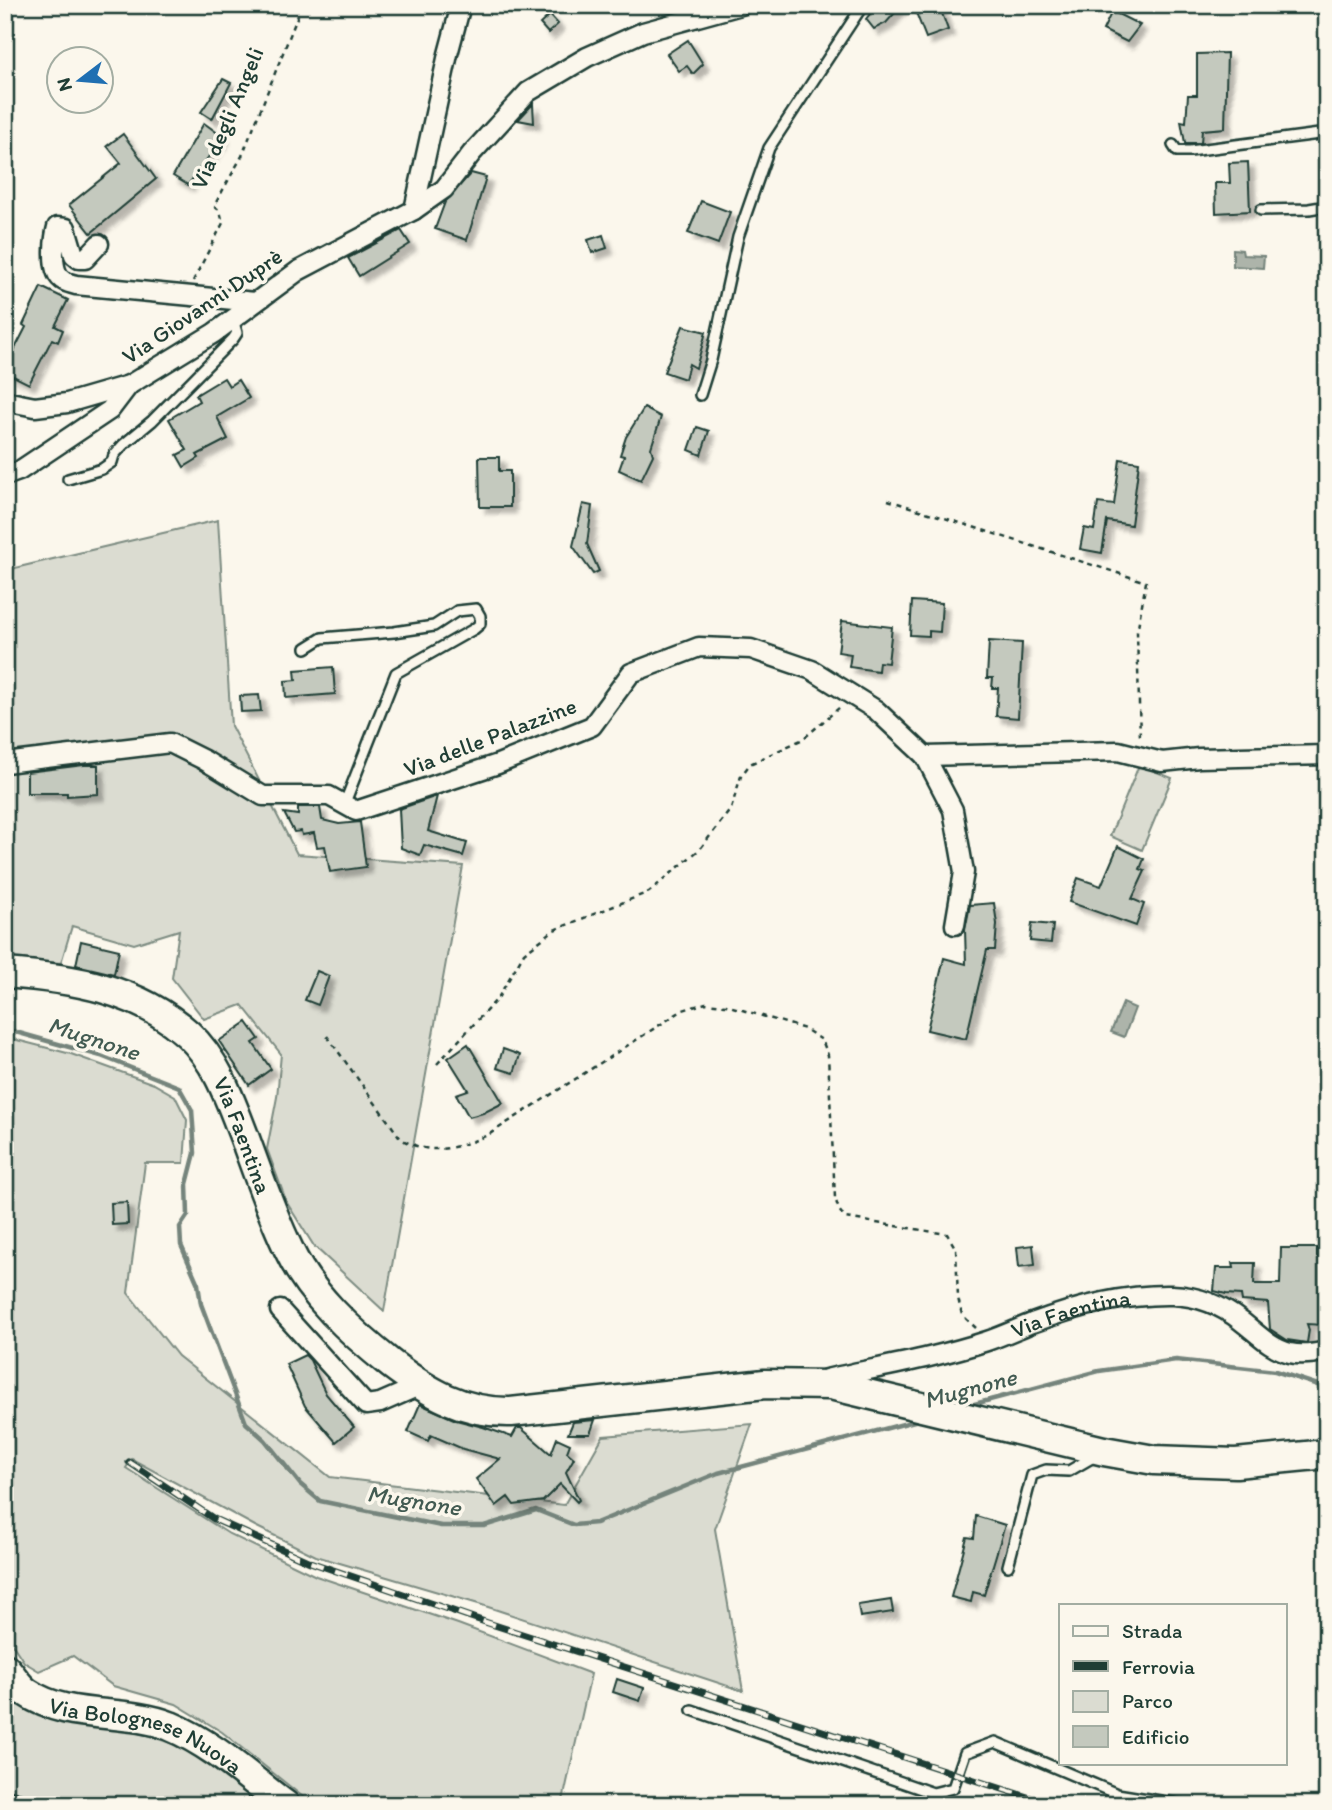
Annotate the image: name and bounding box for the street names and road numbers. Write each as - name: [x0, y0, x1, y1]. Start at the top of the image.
- street label: Via degli Angeli: [184, 43, 270, 193]
- street label: Via Giovanni Duprè: [116, 242, 288, 370]
- street label: Via delle Palazzine: [400, 691, 580, 783]
- street label: Via Faentina: [207, 1072, 278, 1198]
- street label: Via Faentina: [1007, 1284, 1132, 1344]
- street label: Via Bolognese Nuova: [46, 1691, 248, 1781]

